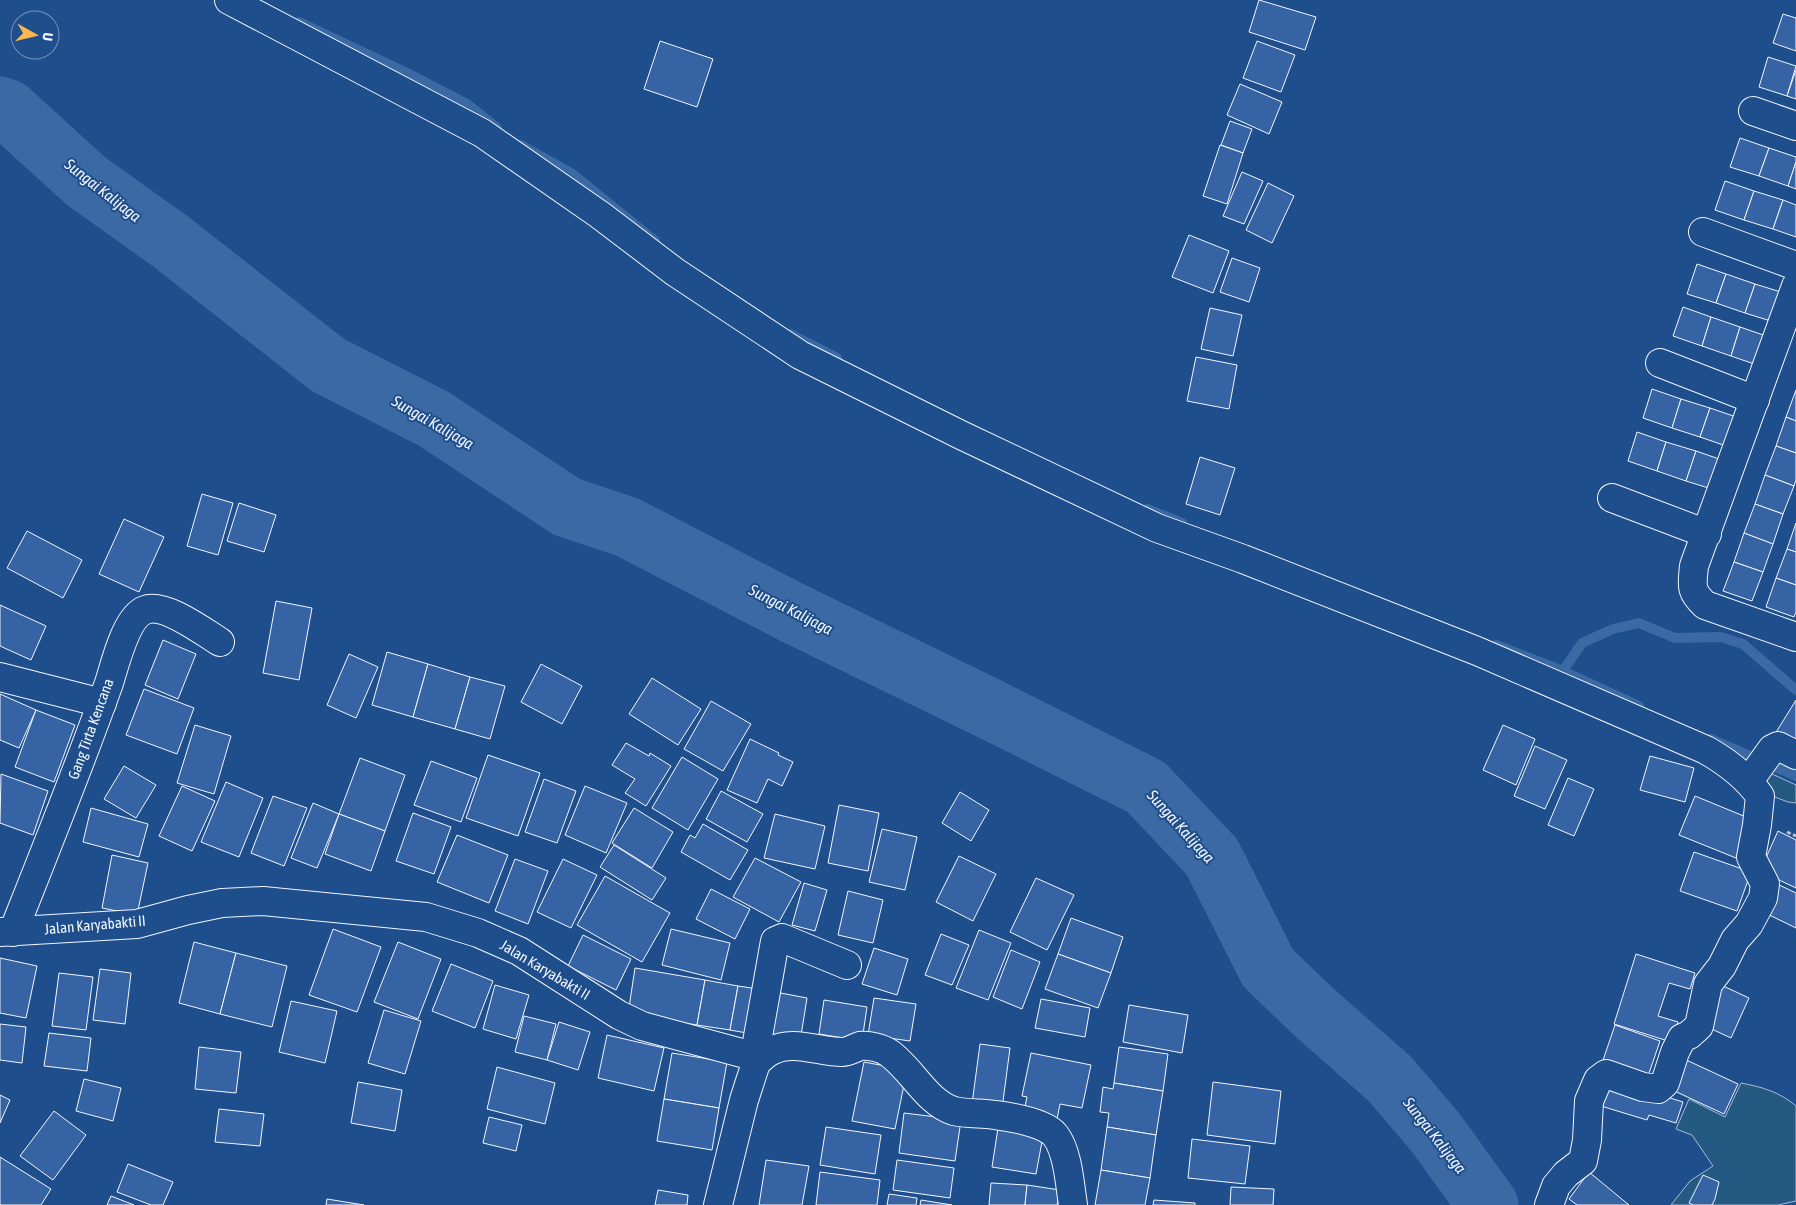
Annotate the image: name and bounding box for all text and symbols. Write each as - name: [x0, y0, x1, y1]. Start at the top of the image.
- north arrow: [10, 10, 60, 60]
- text: U: [39, 32, 56, 42]
- water label: Sungai Kalijaga: [60, 154, 145, 226]
- water label: Sungai Kalijaga: [388, 391, 478, 454]
- water label: Sungai Kalijaga: [745, 580, 836, 639]
- street label: Gang Tirta Kencana: [64, 676, 117, 782]
- water label: Sungai Kalijaga: [1142, 785, 1219, 867]
- street label: Jalan Karyabakti II: [44, 912, 146, 937]
- street label: Jalan Karyabakti II: [497, 936, 593, 1003]
- water label: Sungai Kalijaga: [1398, 1093, 1471, 1178]

